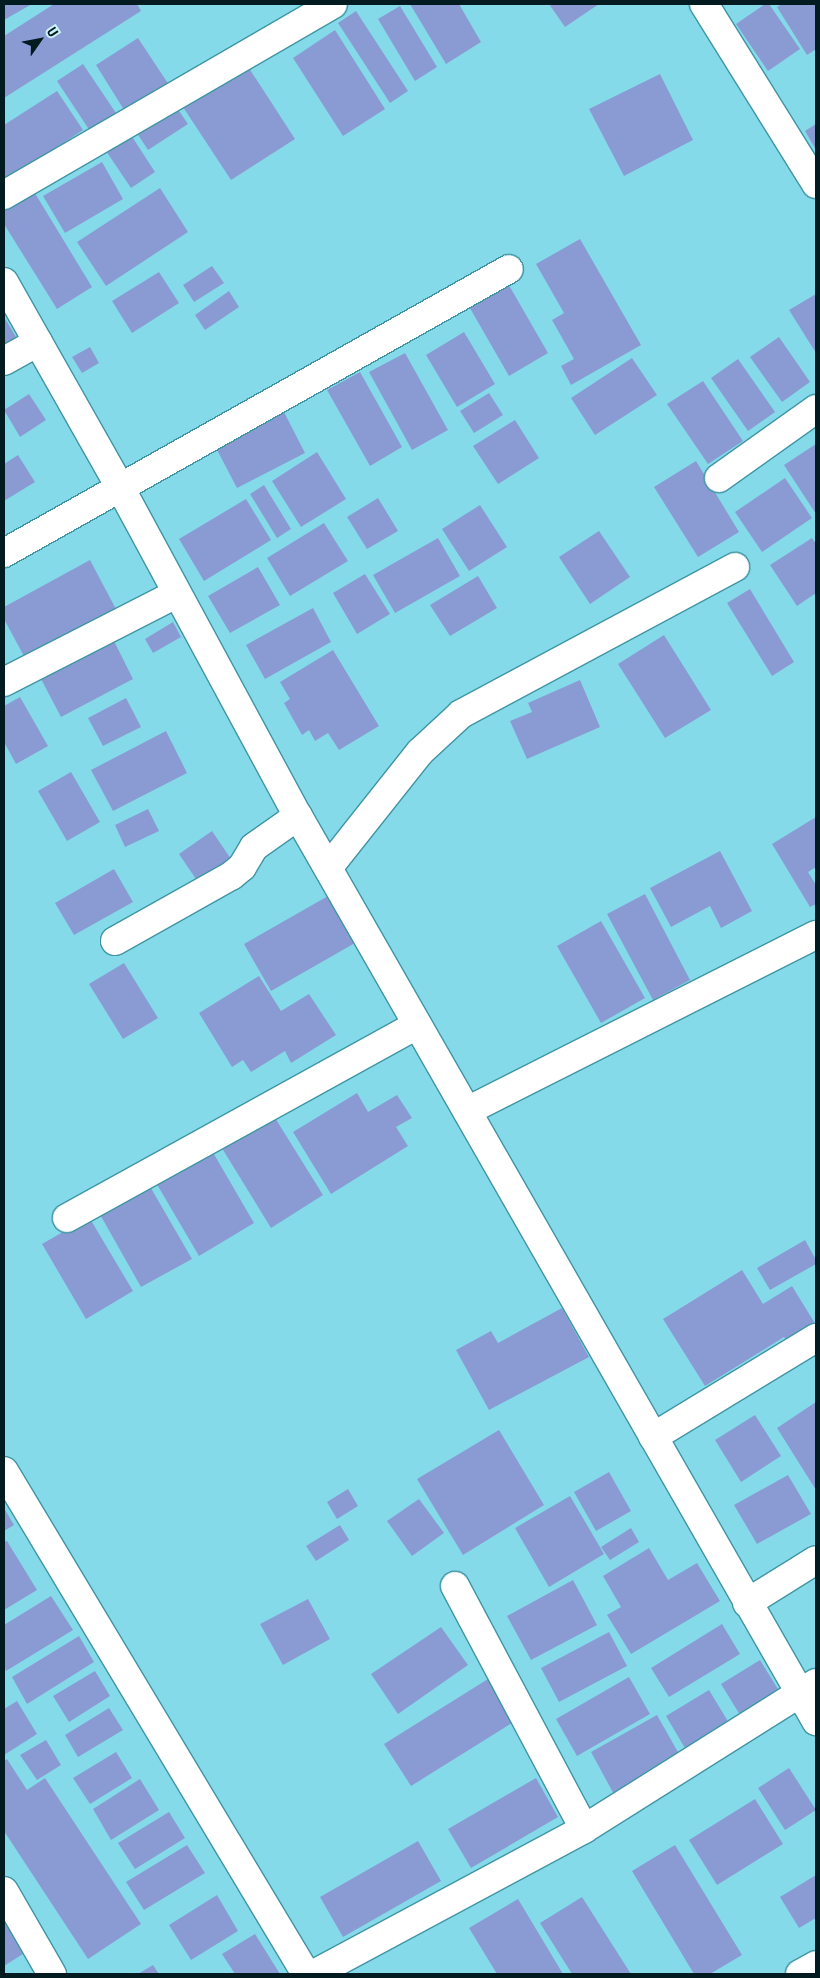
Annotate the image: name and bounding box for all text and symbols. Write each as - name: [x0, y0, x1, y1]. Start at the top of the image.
- north arrow: [15, 15, 65, 65]
- text: U: [44, 24, 61, 40]

